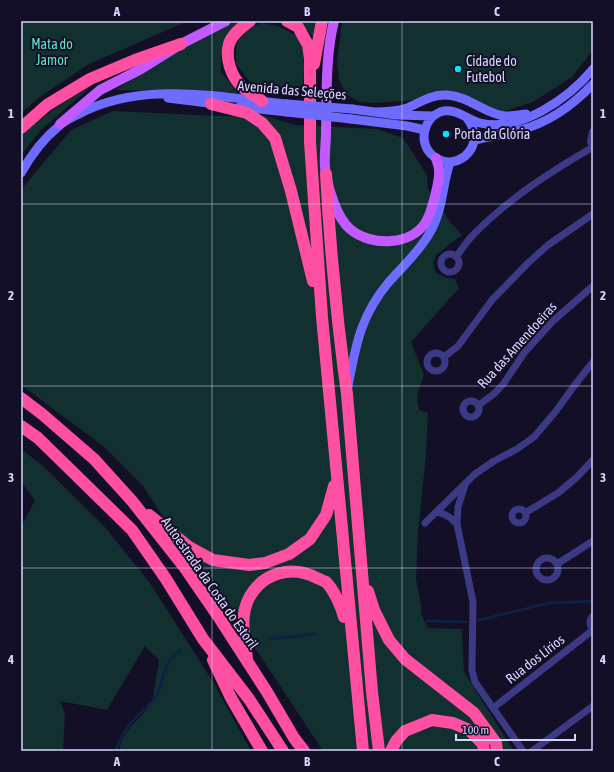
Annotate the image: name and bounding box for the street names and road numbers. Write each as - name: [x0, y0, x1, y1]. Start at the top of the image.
- street label: Avenida das Seleções: [237, 77, 347, 103]
- street label: Rua das Amendoeiras: [474, 299, 560, 391]
- street label: Autoestrada da Costa do Estoril: [158, 514, 262, 652]
- street label: Rua dos Lírios: [503, 631, 567, 687]

